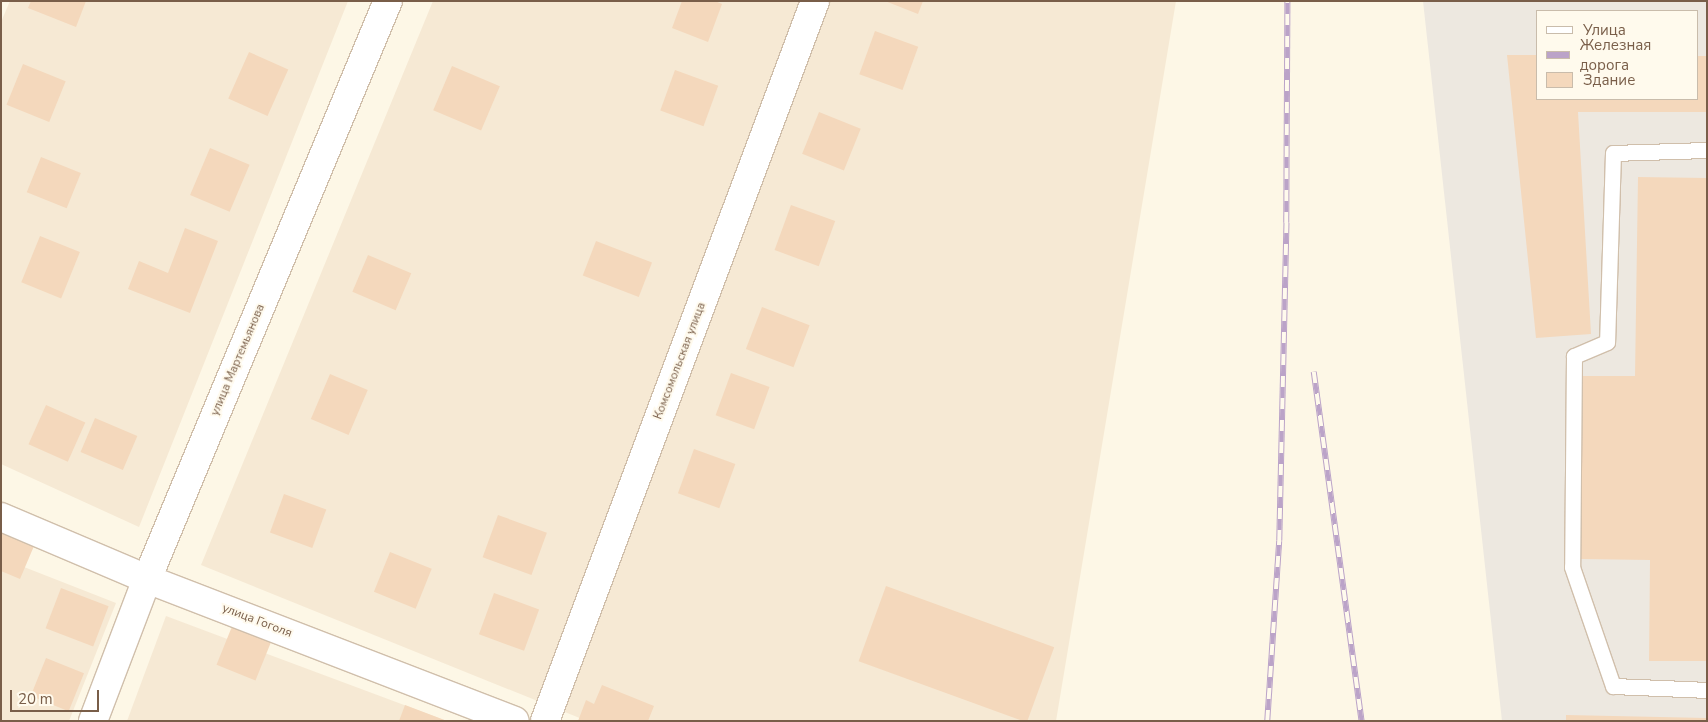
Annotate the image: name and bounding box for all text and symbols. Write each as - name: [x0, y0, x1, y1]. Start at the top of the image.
- legend: [1536, 10, 1698, 100]
- text: Улица: [1583, 20, 1626, 40]
- text: Железная дорога: [1580, 35, 1651, 75]
- text: Здание: [1583, 70, 1635, 90]
- street label: Комсомольская улица: [651, 300, 709, 422]
- street label: улица Мартемьянова: [208, 302, 268, 418]
- street label: улица Гоголя: [220, 601, 294, 641]
- scale bar: [12, 680, 101, 712]
- text: 20 m: [18, 689, 53, 709]

